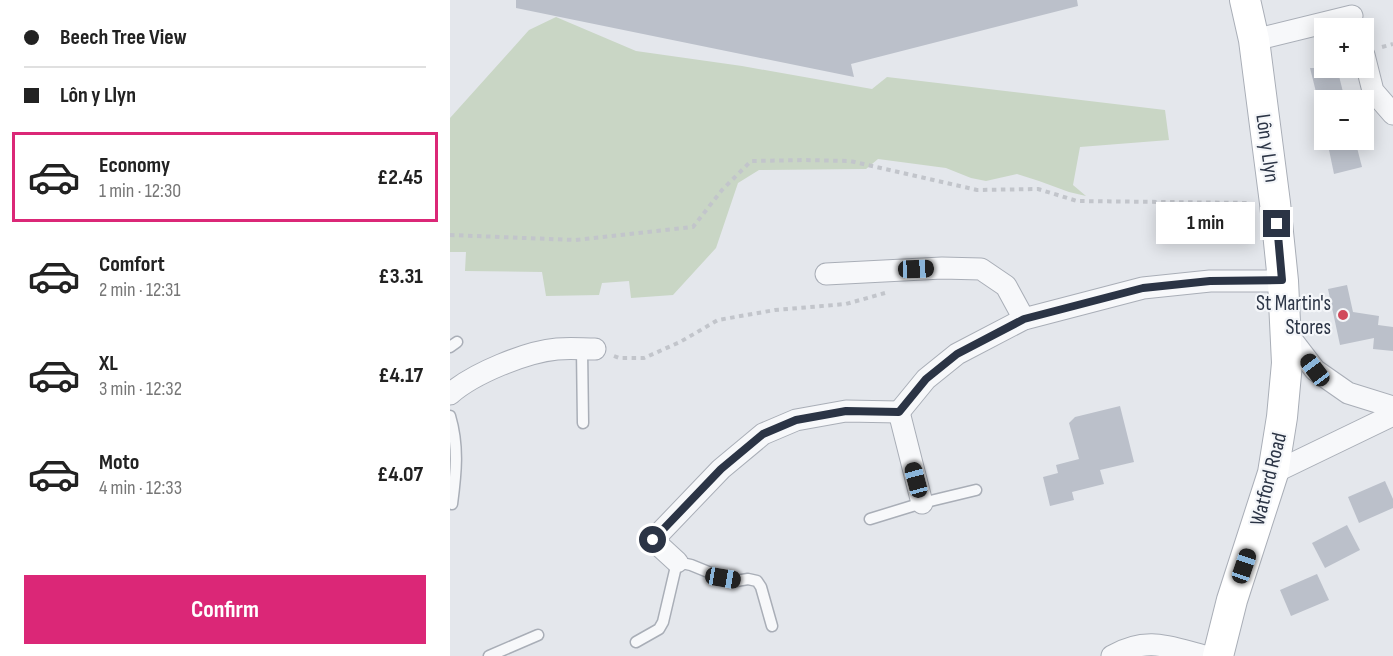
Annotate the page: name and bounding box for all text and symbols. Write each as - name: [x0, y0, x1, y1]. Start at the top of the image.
- map controls: [1314, 18, 1374, 150]
- button: +: [1314, 18, 1374, 78]
- text: Beech Tree View: [60, 24, 187, 51]
- text: Lôn y Llyn: [60, 82, 136, 109]
- button: −: [1314, 90, 1374, 150]
- street label: Lôn y Llyn: [1250, 112, 1285, 184]
- icon: car: [27, 150, 81, 204]
- text: Economy: [99, 152, 170, 179]
- text: £2.45: [377, 164, 423, 191]
- text: 1 min · 12:30: [99, 179, 181, 203]
- callout: 1 min: [1157, 203, 1256, 245]
- route end: [1263, 210, 1290, 237]
- text: 1 min: [1187, 211, 1224, 235]
- icon: car: [27, 249, 81, 303]
- text: Comfort: [99, 251, 165, 278]
- car: [898, 259, 934, 279]
- text: £3.31: [378, 263, 423, 290]
- text: 2 min · 12:31: [99, 278, 181, 302]
- place label: St Martin's Stores: [1256, 291, 1331, 340]
- marker: St Martin's Stores: [1336, 308, 1350, 322]
- icon: car: [27, 348, 81, 402]
- text: XL: [99, 350, 118, 377]
- car: [1297, 350, 1333, 390]
- text: £4.17: [378, 362, 423, 389]
- text: 3 min · 12:32: [99, 377, 182, 401]
- street label: Watford Road: [1245, 430, 1292, 528]
- icon: car: [27, 447, 81, 501]
- text: Moto: [99, 449, 139, 476]
- car: [903, 460, 929, 500]
- text: £4.07: [377, 461, 423, 488]
- text: 4 min · 12:33: [99, 476, 182, 500]
- route start: [639, 526, 666, 553]
- car: [1230, 546, 1258, 586]
- car: [704, 566, 742, 590]
- button: Confirm: [24, 575, 426, 644]

